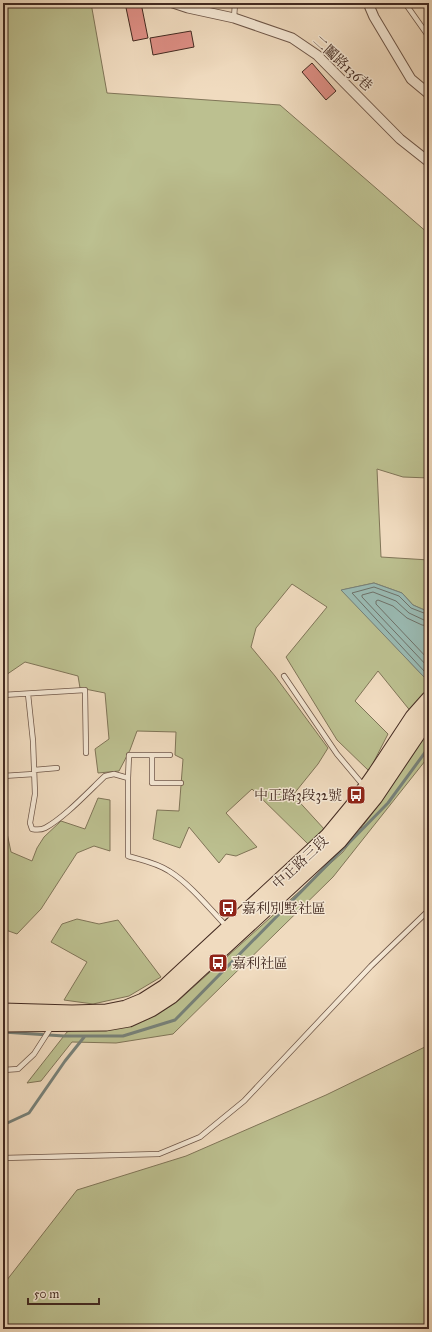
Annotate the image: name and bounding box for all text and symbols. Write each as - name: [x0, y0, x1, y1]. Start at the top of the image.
- street label: 二鬮路136巷: [309, 32, 376, 95]
- bus stop icon: 中正路3段32號: [345, 784, 367, 806]
- place label: 中正路3段32號: [254, 787, 342, 804]
- street label: 中正路三段: [269, 832, 332, 892]
- bus stop icon: 嘉利別墅社區: [217, 897, 239, 919]
- place label: 嘉利別墅社區: [242, 900, 326, 917]
- bus stop icon: 嘉利社區: [207, 952, 229, 974]
- place label: 嘉利社區: [232, 955, 288, 972]
- scale bar: [28, 1280, 99, 1306]
- text: 50 m: [34, 1287, 59, 1301]

